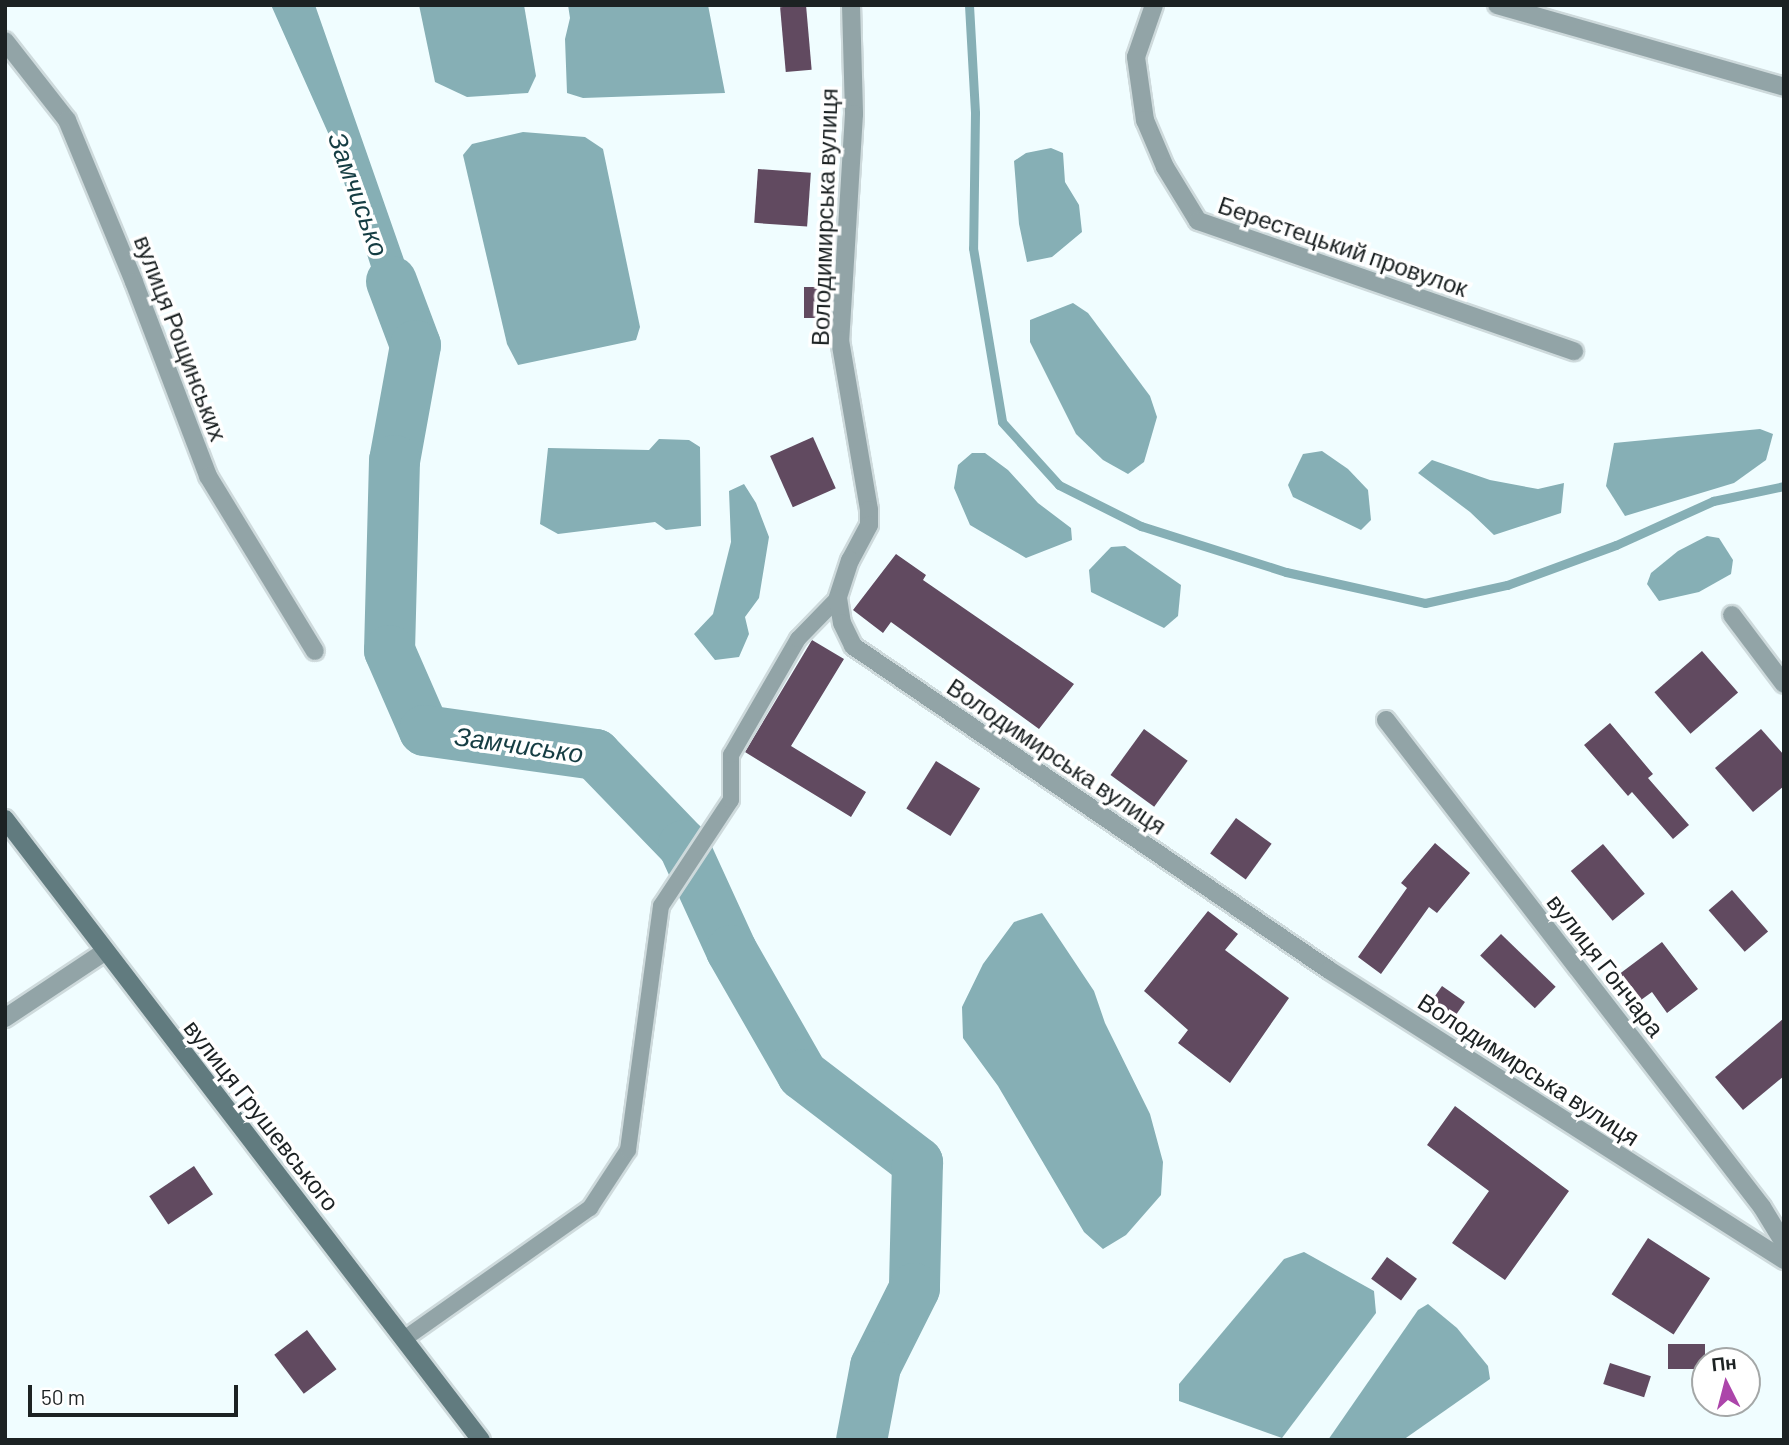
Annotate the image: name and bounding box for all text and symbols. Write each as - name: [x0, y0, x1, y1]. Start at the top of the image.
- street label: Володимирська вулиця: [805, 88, 843, 346]
- water label: Замчисько: [322, 128, 396, 260]
- street label: Берестецький провулок: [1215, 190, 1471, 302]
- street label: вулиця Рощинських: [129, 231, 233, 445]
- street label: Володимирська вулиця: [942, 672, 1172, 840]
- water label: Замчисько: [453, 720, 585, 768]
- street label: вулиця Гончара: [1541, 888, 1671, 1042]
- street label: Володимирська вулиця: [1413, 987, 1645, 1151]
- street label: вулиця Грушевського: [178, 1014, 346, 1216]
- north arrow: [1691, 1347, 1761, 1417]
- text: Пн: [1710, 1350, 1738, 1375]
- scale bar: [32, 1372, 242, 1416]
- text: 50 m: [41, 1384, 85, 1409]

